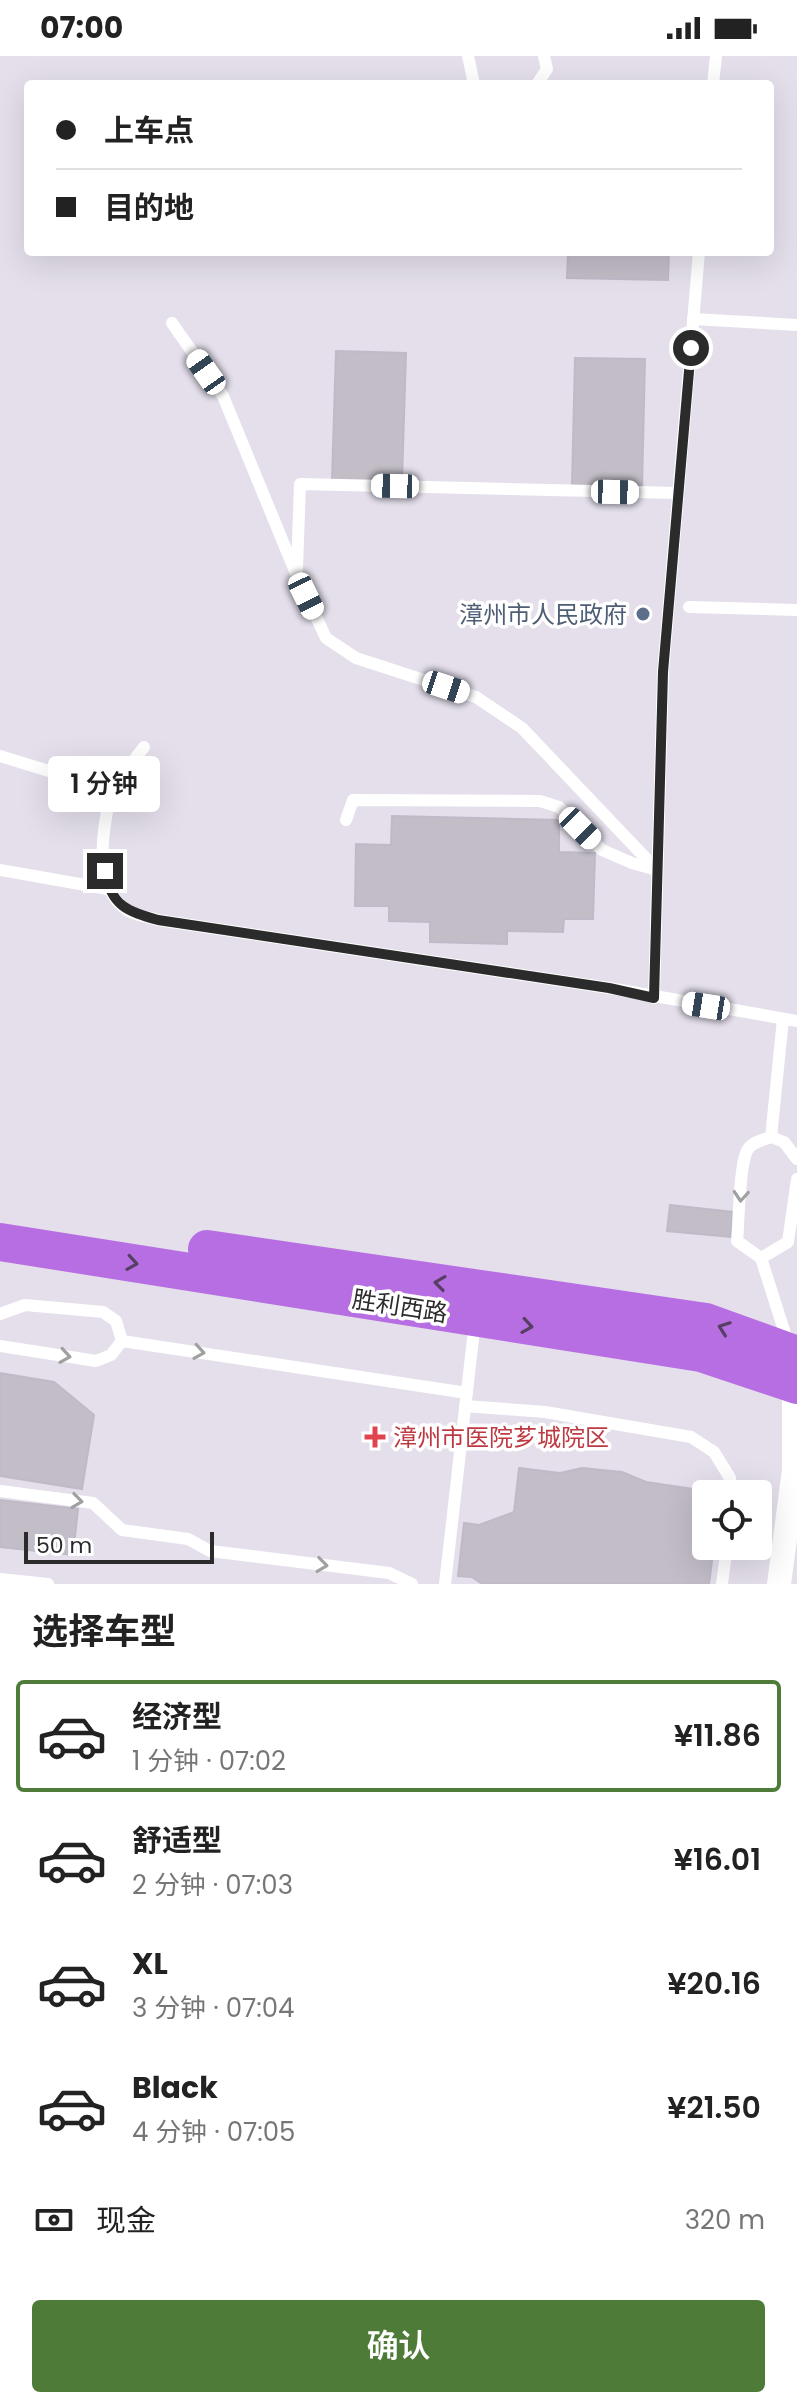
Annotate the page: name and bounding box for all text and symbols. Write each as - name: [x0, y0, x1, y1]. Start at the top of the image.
- text: 07:00: [40, 6, 123, 49]
- text: 上车点: [104, 109, 194, 152]
- text: 目的地: [104, 186, 194, 229]
- route start: [673, 330, 709, 366]
- car: [182, 345, 230, 399]
- car: [371, 474, 419, 498]
- car: [591, 480, 639, 504]
- car: [285, 569, 327, 623]
- place label: 漳州市人民政府: [459, 598, 627, 631]
- marker: 漳州市人民政府: [634, 605, 652, 623]
- car: [419, 668, 473, 706]
- callout: 1 分钟: [49, 755, 161, 811]
- text: 1 分钟: [70, 766, 138, 802]
- car: [555, 803, 605, 853]
- route end: [87, 853, 123, 889]
- car: [680, 990, 732, 1022]
- one-way arrow: [733, 1190, 750, 1203]
- one-way arrow: [126, 1254, 139, 1271]
- one-way arrow: [433, 1275, 447, 1292]
- street label: 胜利西路: [350, 1282, 450, 1330]
- one-way arrow: [521, 1316, 534, 1333]
- one-way arrow: [718, 1322, 732, 1338]
- one-way arrow: [192, 1343, 206, 1360]
- one-way arrow: [58, 1347, 72, 1364]
- place label: 漳州市医院芗城院区: [393, 1421, 609, 1454]
- marker: 漳州市医院芗城院区: [364, 1426, 386, 1448]
- map controls: [692, 1480, 772, 1560]
- button: locate: [692, 1480, 772, 1560]
- one-way arrow: [71, 1492, 84, 1509]
- scale bar: [24, 1528, 214, 1564]
- text: 50 m: [36, 1530, 92, 1561]
- one-way arrow: [315, 1556, 329, 1573]
- text: 选择车型: [32, 1606, 176, 1657]
- text: 经济型: [132, 1695, 222, 1738]
- icon: car: [36, 1700, 108, 1772]
- text: ¥11.86: [674, 1714, 761, 1757]
- text: 1 分钟 · 07:02: [132, 1743, 286, 1779]
- text: 舒适型: [132, 1819, 222, 1862]
- icon: car: [36, 1824, 108, 1896]
- text: ¥16.01: [674, 1838, 761, 1881]
- text: 2 分钟 · 07:03: [132, 1867, 293, 1903]
- text: XL: [132, 1942, 168, 1985]
- icon: car: [36, 1948, 108, 2020]
- text: ¥20.16: [667, 1962, 761, 2005]
- text: 3 分钟 · 07:04: [132, 1990, 294, 2026]
- text: Black: [132, 2066, 218, 2109]
- icon: car: [36, 2072, 108, 2144]
- text: ¥21.50: [667, 2086, 761, 2129]
- text: 4 分钟 · 07:05: [132, 2114, 295, 2150]
- icon: cash: [32, 2198, 76, 2242]
- text: 现金: [96, 2199, 156, 2242]
- text: 320 m: [685, 2202, 765, 2238]
- button: 确认: [32, 2300, 765, 2392]

